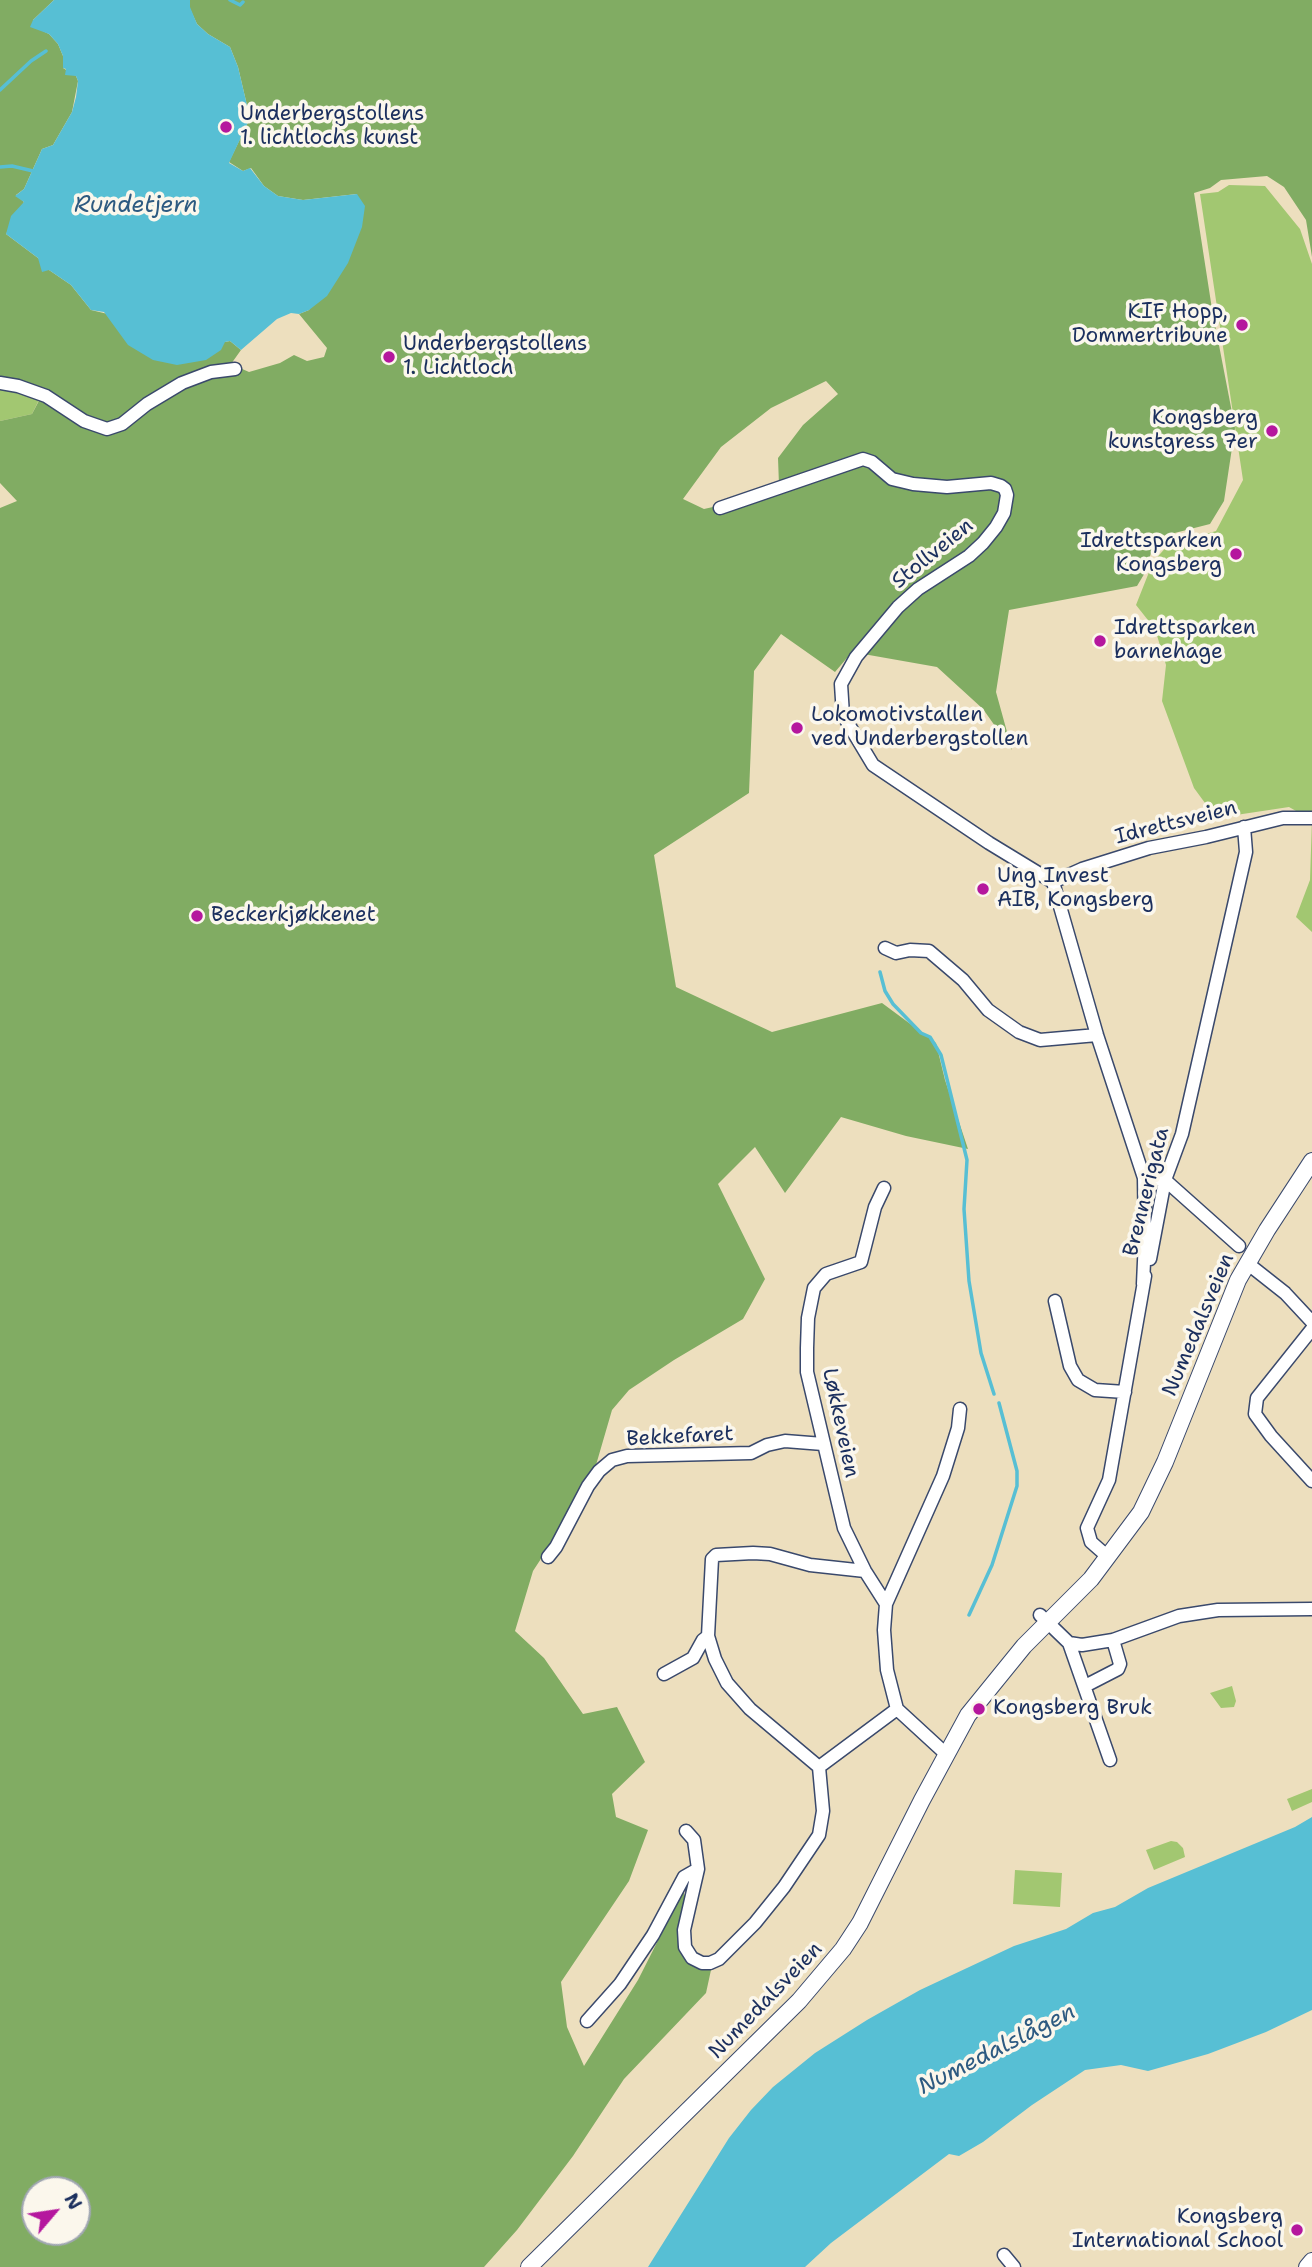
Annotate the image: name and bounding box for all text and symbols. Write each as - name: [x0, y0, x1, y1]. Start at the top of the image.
- place label: Underbergstollens 1. lichtlochs kunst: [240, 102, 424, 152]
- marker: Underbergstollens 1. lichtlochs kunst: [218, 119, 234, 135]
- water label: Rundetjern: [74, 192, 198, 220]
- place label: KIF Hopp, Dommertribune: [1072, 300, 1228, 350]
- marker: KIF Hopp, Dommertribune: [1234, 317, 1250, 333]
- place label: Underbergstollens 1. Lichtloch: [403, 332, 587, 382]
- marker: Underbergstollens 1. Lichtloch: [381, 349, 397, 365]
- place label: Kongsberg kunstgress 7er: [1108, 406, 1258, 456]
- marker: Kongsberg kunstgress 7er: [1264, 423, 1280, 439]
- street label: Stollveien: [887, 514, 979, 594]
- place label: Idrettsparken Kongsberg: [1080, 529, 1222, 579]
- marker: Idrettsparken Kongsberg: [1228, 546, 1244, 562]
- place label: Idrettsparken barnehage: [1114, 616, 1256, 666]
- marker: Idrettsparken barnehage: [1092, 633, 1108, 649]
- place label: Lokomotivstallen ved Underbergstollen: [811, 703, 1028, 753]
- marker: Lokomotivstallen ved Underbergstollen: [789, 720, 805, 736]
- street label: Idrettsveien: [1113, 796, 1239, 850]
- place label: Ung Invest AIB, Kongsberg: [997, 864, 1154, 914]
- marker: Ung Invest AIB, Kongsberg: [975, 881, 991, 897]
- place label: Beckerkjøkkenet: [211, 903, 376, 929]
- marker: Beckerkjøkkenet: [189, 908, 205, 924]
- street label: Brennerigata: [1119, 1125, 1175, 1259]
- street label: Numedalsveien: [1158, 1250, 1240, 1400]
- street label: Løkkeveien: [816, 1366, 864, 1480]
- street label: Bekkefaret: [626, 1422, 734, 1452]
- place label: Kongsberg Bruk: [993, 1696, 1152, 1722]
- marker: Kongsberg Bruk: [971, 1701, 987, 1717]
- street label: Numedalsveien: [704, 1937, 828, 2065]
- water label: Numedalslågen: [914, 1998, 1080, 2102]
- north arrow: [21, 2176, 91, 2246]
- text: N: [58, 2189, 88, 2214]
- place label: Kongsberg International School: [1072, 2205, 1283, 2255]
- marker: Kongsberg International School: [1289, 2222, 1305, 2238]

